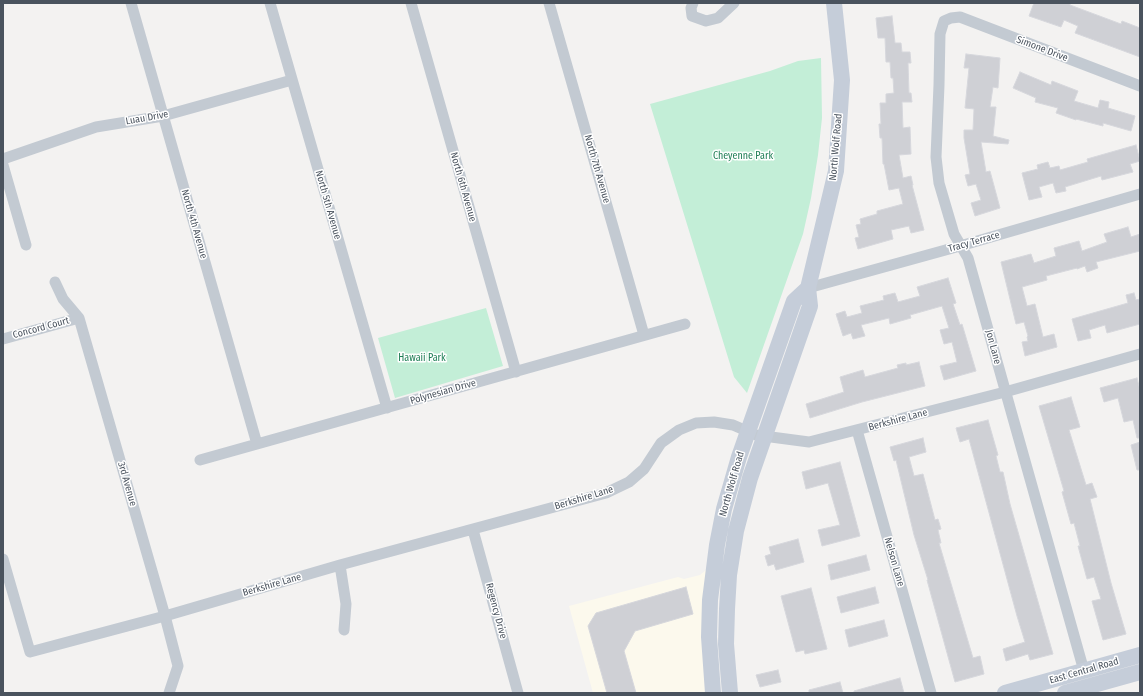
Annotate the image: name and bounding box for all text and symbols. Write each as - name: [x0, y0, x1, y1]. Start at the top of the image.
- street label: Simone Drive: [1015, 34, 1069, 64]
- street label: Luau Drive: [125, 108, 169, 128]
- street label: North Wolf Road: [827, 113, 845, 181]
- street label: North 7th Avenue: [581, 133, 613, 205]
- park label: Cheyenne Park: [713, 150, 773, 162]
- street label: North 6th Avenue: [447, 151, 479, 223]
- street label: North 5th Avenue: [312, 169, 344, 241]
- street label: North 4th Avenue: [178, 188, 210, 260]
- street label: Tracy Terrace: [947, 229, 1001, 255]
- street label: Concord Court: [12, 315, 70, 341]
- street label: Jon Lane: [983, 329, 1003, 365]
- park label: Hawaii Park: [398, 352, 446, 364]
- street label: Polynesian Drive: [409, 377, 477, 407]
- street label: Berkshire Lane: [867, 406, 929, 434]
- street label: North Wolf Road: [717, 450, 747, 518]
- street label: 3rd Avenue: [115, 460, 139, 508]
- street label: Berkshire Lane: [553, 483, 615, 513]
- street label: Nelson Lane: [881, 536, 907, 588]
- street label: Berkshire Lane: [241, 571, 303, 599]
- street label: Regency Drive: [483, 582, 509, 640]
- street label: East Central Road: [1048, 655, 1120, 687]

